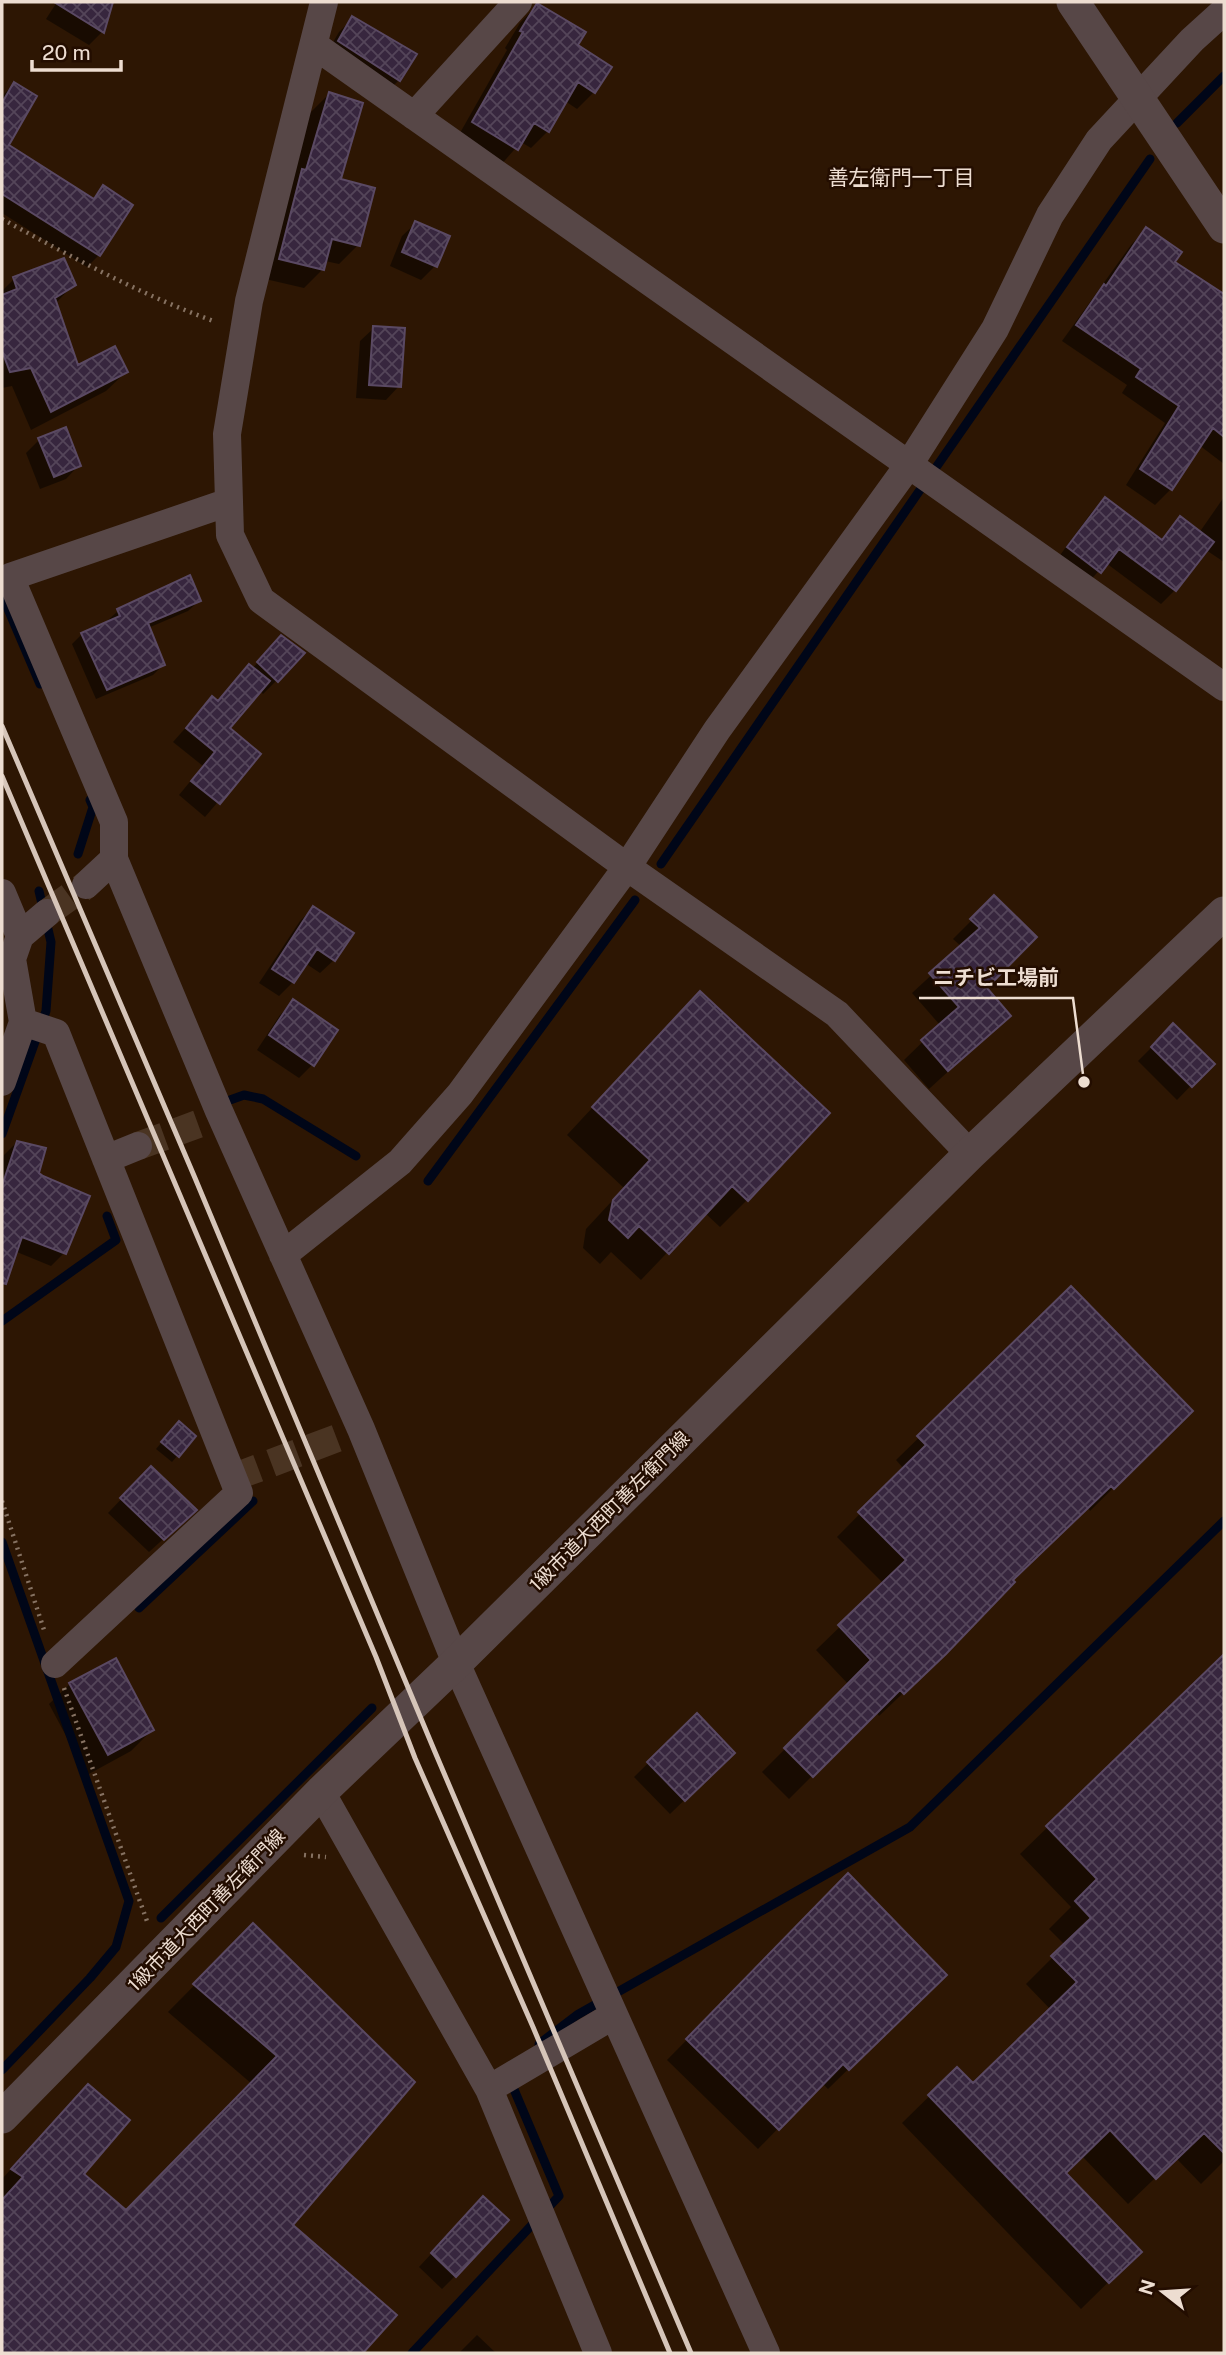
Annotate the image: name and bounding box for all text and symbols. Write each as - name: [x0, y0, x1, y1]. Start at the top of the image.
- scale bar: [32, 28, 121, 72]
- text: 20 m: [42, 40, 91, 65]
- district label: 善左衛門一丁目: [828, 165, 975, 190]
- callout: ニチビ工場前: [919, 956, 1073, 998]
- text: ニチビ工場前: [933, 965, 1059, 990]
- street label: 1級市道大西町善左衛門線: [525, 1427, 693, 1595]
- street label: 1級市道大西町善左衛門線: [123, 1824, 289, 1996]
- north arrow: [1128, 2257, 1198, 2327]
- text: N: [1134, 2277, 1159, 2297]

